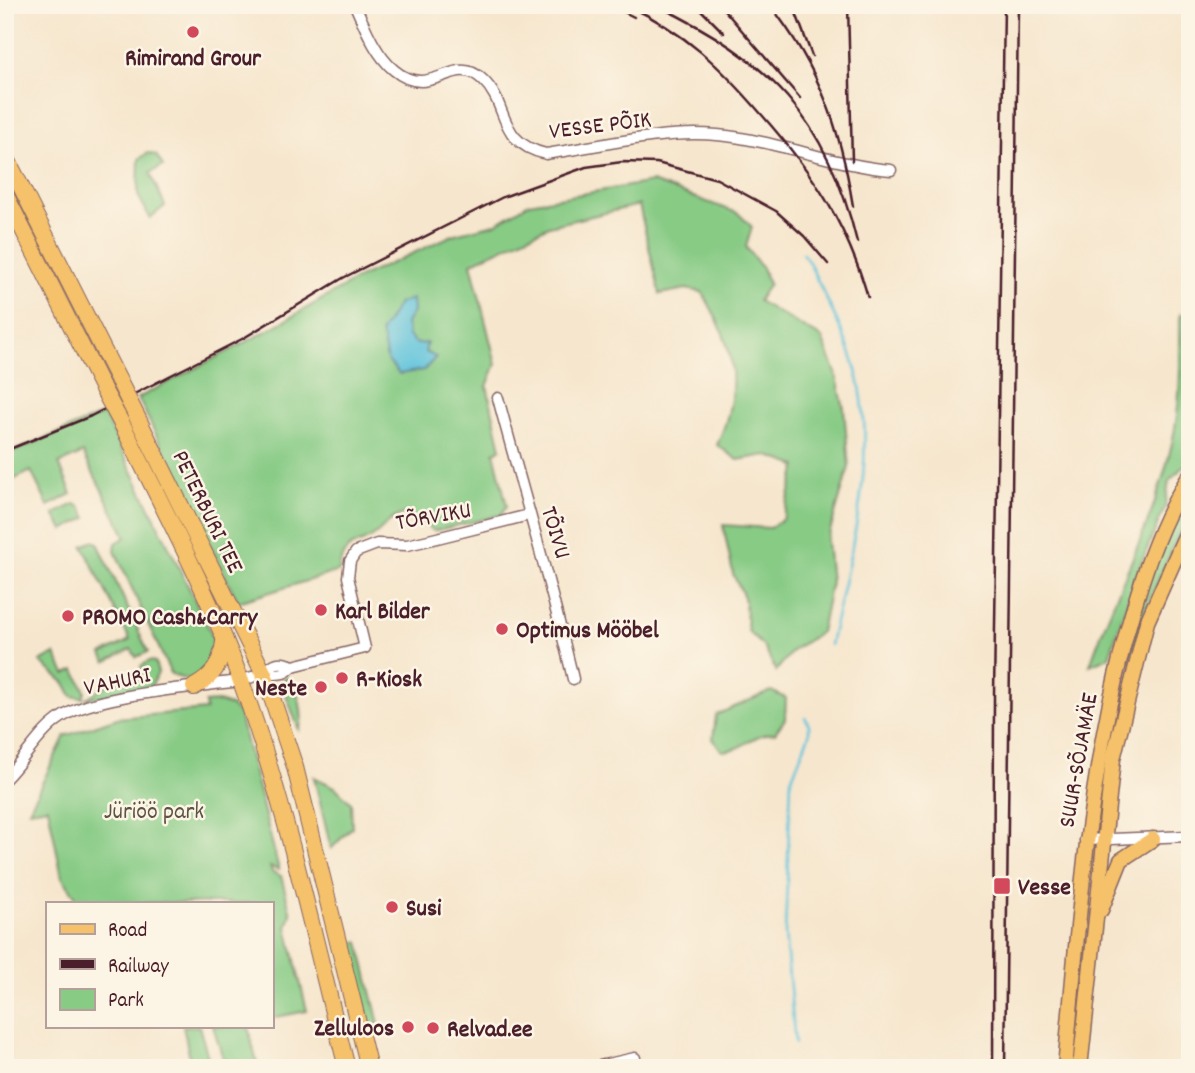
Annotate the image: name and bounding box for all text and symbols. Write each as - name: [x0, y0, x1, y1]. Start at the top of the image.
- marker: Rimirand Grour: [185, 24, 201, 40]
- place label: Rimirand Grour: [125, 43, 262, 77]
- street label: VESSE PÕIK: [547, 104, 653, 150]
- street label: PETERBURI TEE: [162, 445, 251, 580]
- street label: TÕRVIKU: [393, 495, 474, 541]
- street label: TÕIVU: [530, 502, 578, 563]
- place label: Karl Bilder: [335, 596, 431, 630]
- place label: PROMO Cash&Carry: [82, 602, 258, 636]
- marker: Karl Bilder: [313, 602, 329, 618]
- marker: PROMO Cash&Carry: [60, 608, 76, 624]
- place label: Optimus Mööbel: [516, 615, 659, 649]
- marker: Optimus Mööbel: [494, 621, 510, 637]
- street label: VAHURI: [81, 659, 155, 707]
- place label: R-Kiosk: [356, 664, 422, 698]
- marker: R-Kiosk: [334, 670, 350, 686]
- place label: Neste: [255, 673, 307, 707]
- marker: Neste: [313, 679, 329, 695]
- street label: SUUR-SÕJAMÄE: [1051, 690, 1109, 831]
- park label: Jüriöö park: [104, 796, 204, 830]
- place label: Vesse: [1018, 872, 1071, 906]
- marker: Vesse: [992, 876, 1012, 896]
- place label: Susi: [406, 893, 442, 927]
- marker: Susi: [384, 899, 400, 915]
- legend: [46, 902, 273, 1028]
- text: Road: [108, 917, 147, 947]
- text: Railway: [108, 953, 169, 983]
- text: Park: [108, 987, 144, 1017]
- place label: Zelluloos: [314, 1013, 394, 1047]
- place label: Relvad.ee: [447, 1014, 533, 1048]
- marker: Zelluloos: [400, 1019, 416, 1035]
- marker: Relvad.ee: [425, 1020, 441, 1036]

